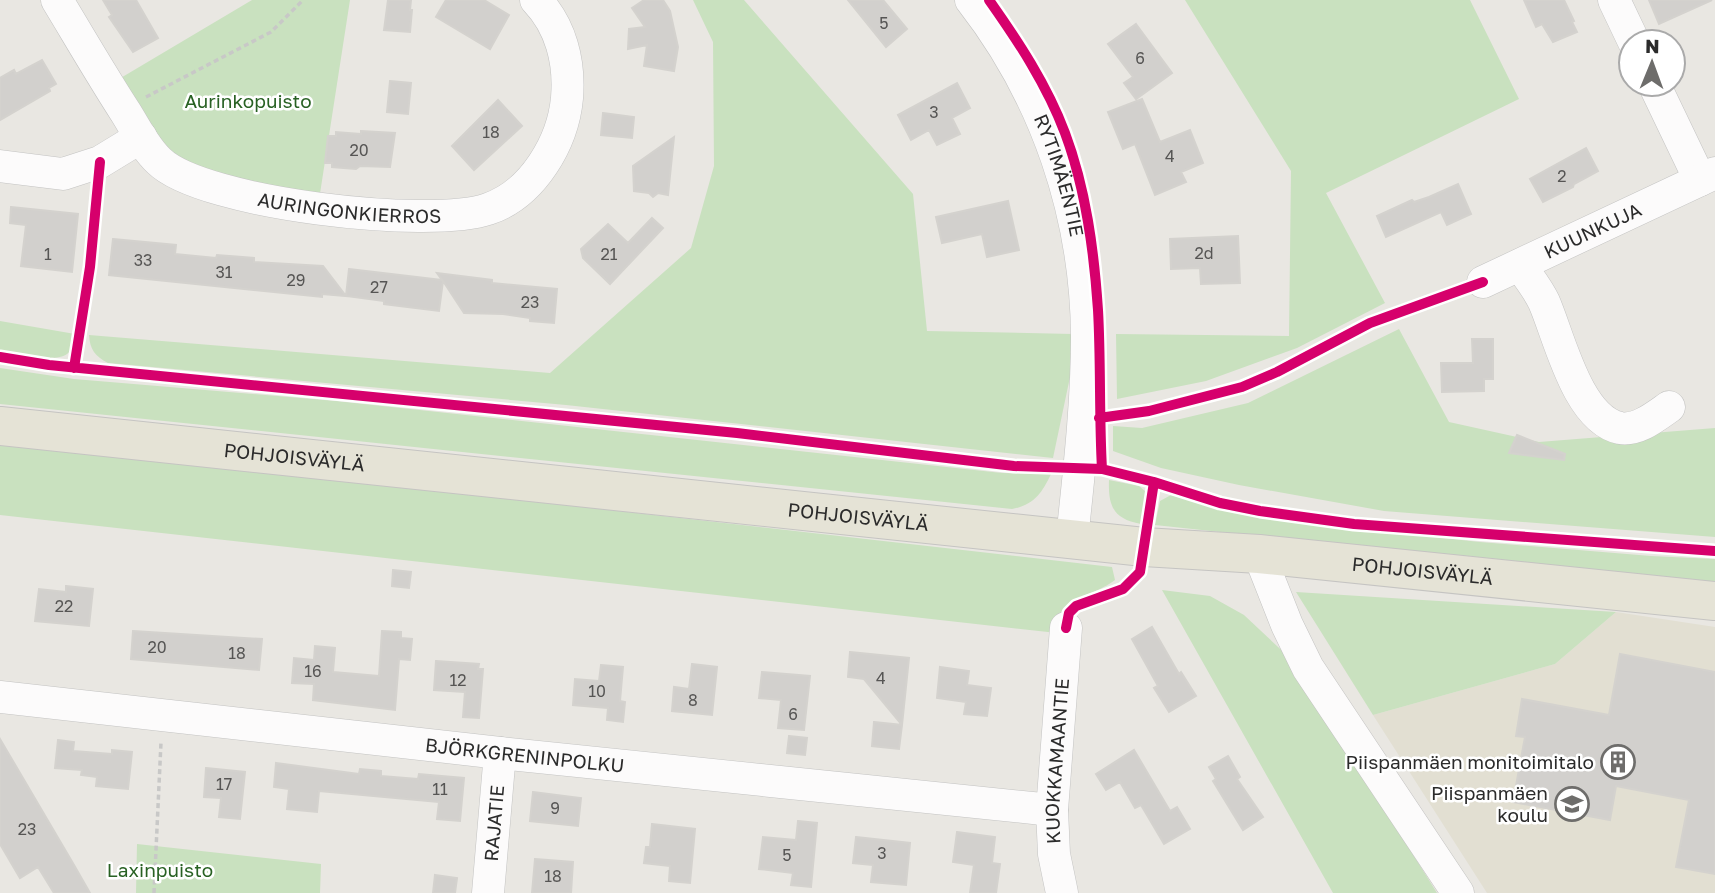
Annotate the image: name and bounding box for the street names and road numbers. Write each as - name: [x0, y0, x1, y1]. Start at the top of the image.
- street label: RYTIMÄENTIE: [1030, 110, 1089, 238]
- street label: AURINGONKIERROS: [256, 187, 442, 227]
- street label: KUUNKUJA: [1540, 197, 1645, 263]
- street label: POHJOISVÄYLÄ: [223, 438, 366, 476]
- street label: POHJOISVÄYLÄ: [787, 497, 930, 535]
- street label: POHJOISVÄYLÄ: [1351, 552, 1494, 589]
- street label: KUOKKAMAANTIE: [1040, 677, 1073, 845]
- street label: BJÖRKGRENINPOLKU: [424, 733, 626, 777]
- street label: RAJATIE: [479, 784, 508, 862]

